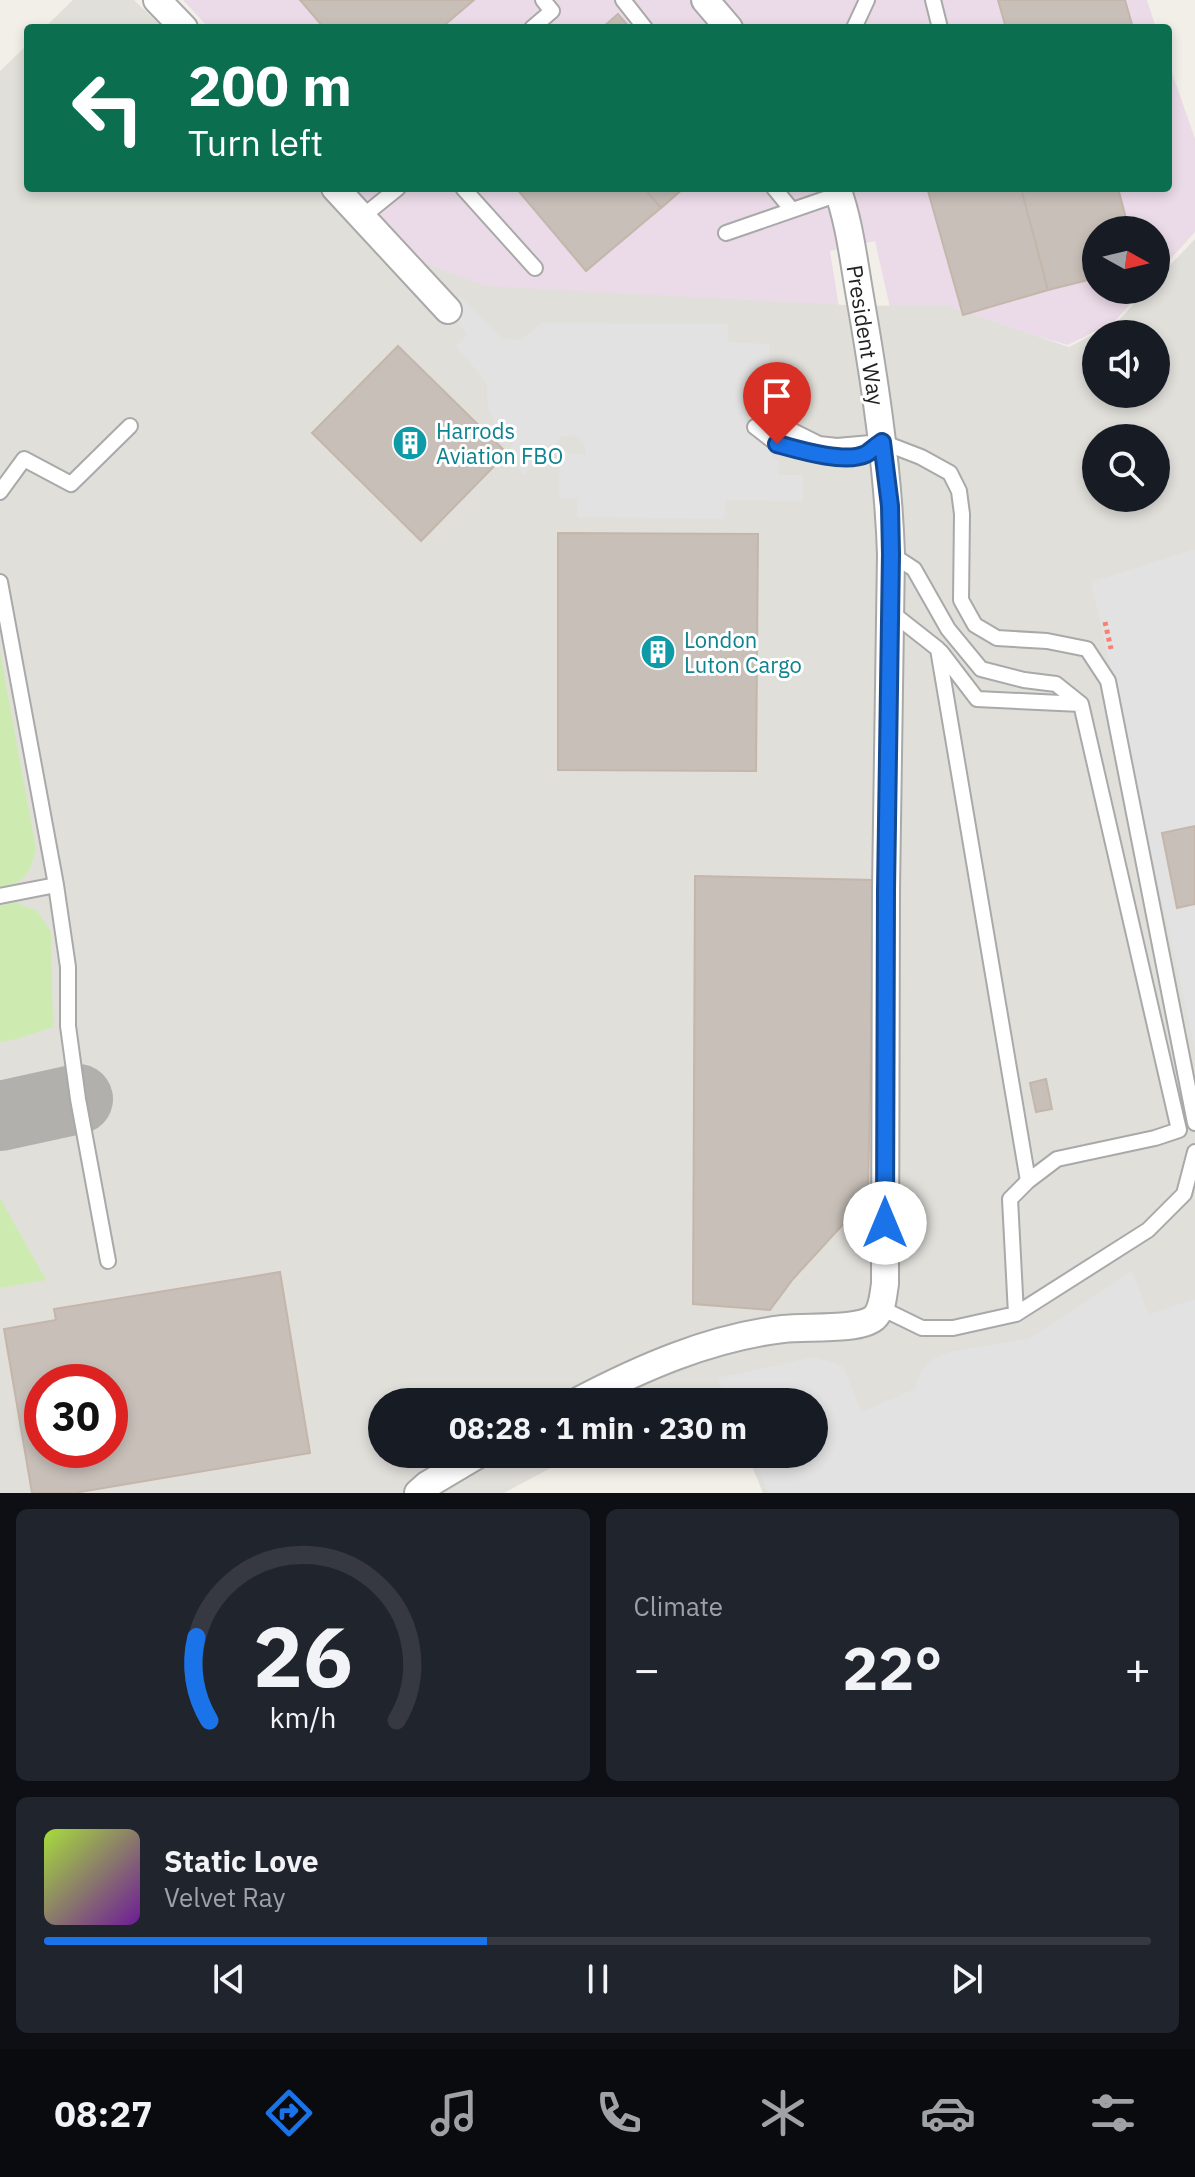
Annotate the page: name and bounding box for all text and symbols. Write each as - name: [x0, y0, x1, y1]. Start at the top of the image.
- text: 200 m: [188, 49, 352, 121]
- icon: left: [56, 56, 160, 160]
- text: Turn left: [188, 119, 323, 166]
- north arrow: [1082, 216, 1170, 304]
- map controls: [1082, 216, 1170, 512]
- street label: President Way: [841, 263, 891, 407]
- button: sound: [1082, 320, 1170, 408]
- pin: [743, 362, 811, 444]
- icon: arrive: [755, 374, 799, 418]
- place label: Harrods Aviation FBO: [436, 416, 563, 470]
- building icon: Harrods Aviation FBO: [391, 424, 429, 462]
- button: search: [1082, 424, 1170, 512]
- place label: London Luton Cargo: [684, 625, 802, 679]
- building icon: London Luton Cargo: [639, 633, 677, 671]
- position arrow: [843, 1181, 927, 1265]
- speed limit sign: 30: [24, 1364, 128, 1468]
- text: 08:28 · 1 min · 230 m: [449, 1408, 747, 1447]
- text: Climate: [634, 1589, 723, 1623]
- text: 26: [253, 1602, 353, 1710]
- text: 22°: [842, 1628, 942, 1707]
- text: −: [634, 1640, 660, 1697]
- text: +: [1125, 1640, 1151, 1697]
- text: km/h: [269, 1699, 336, 1736]
- text: Static Love: [164, 1841, 319, 1880]
- text: Velvet Ray: [164, 1880, 285, 1914]
- icon: previous: [207, 1957, 251, 2001]
- icon: pause: [576, 1957, 620, 2001]
- icon: next: [945, 1957, 989, 2001]
- icon: directions: [261, 2085, 317, 2141]
- icon: music: [426, 2085, 482, 2141]
- icon: phone: [591, 2085, 647, 2141]
- icon: climate: [755, 2085, 811, 2141]
- icon: car: [920, 2085, 976, 2141]
- icon: filters: [1085, 2085, 1141, 2141]
- text: 08:27: [54, 2090, 153, 2137]

